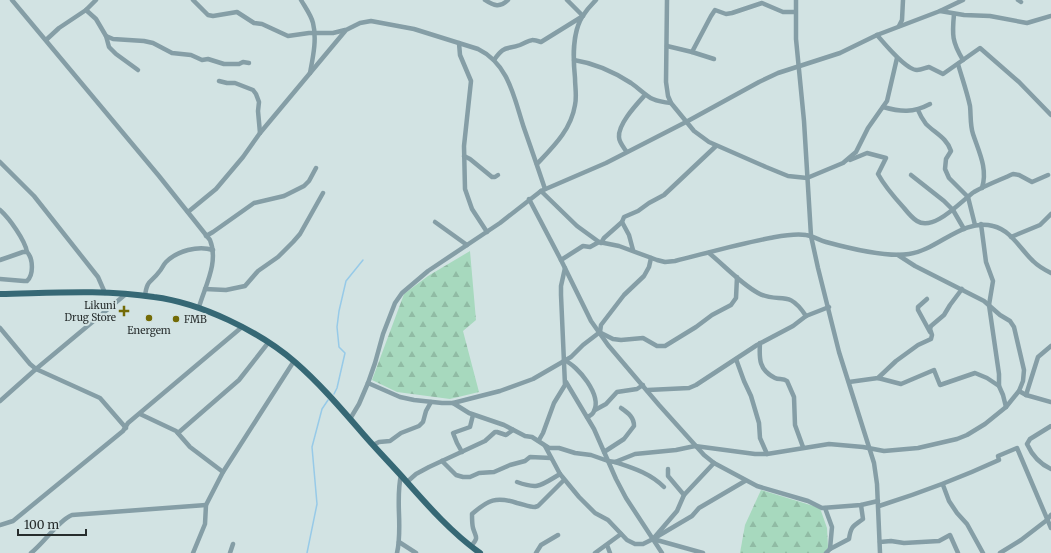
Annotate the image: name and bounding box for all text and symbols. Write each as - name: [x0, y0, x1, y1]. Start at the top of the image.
- place label: Likuni Drug Store: [65, 299, 116, 324]
- marker: Likuni Drug Store: [119, 306, 129, 316]
- marker: Energem: [144, 313, 154, 323]
- place label: FMB: [184, 313, 207, 326]
- marker: FMB: [171, 314, 181, 324]
- place label: Energem: [127, 324, 171, 337]
- scale bar: [18, 511, 86, 537]
- text: 100 m: [24, 517, 59, 532]

